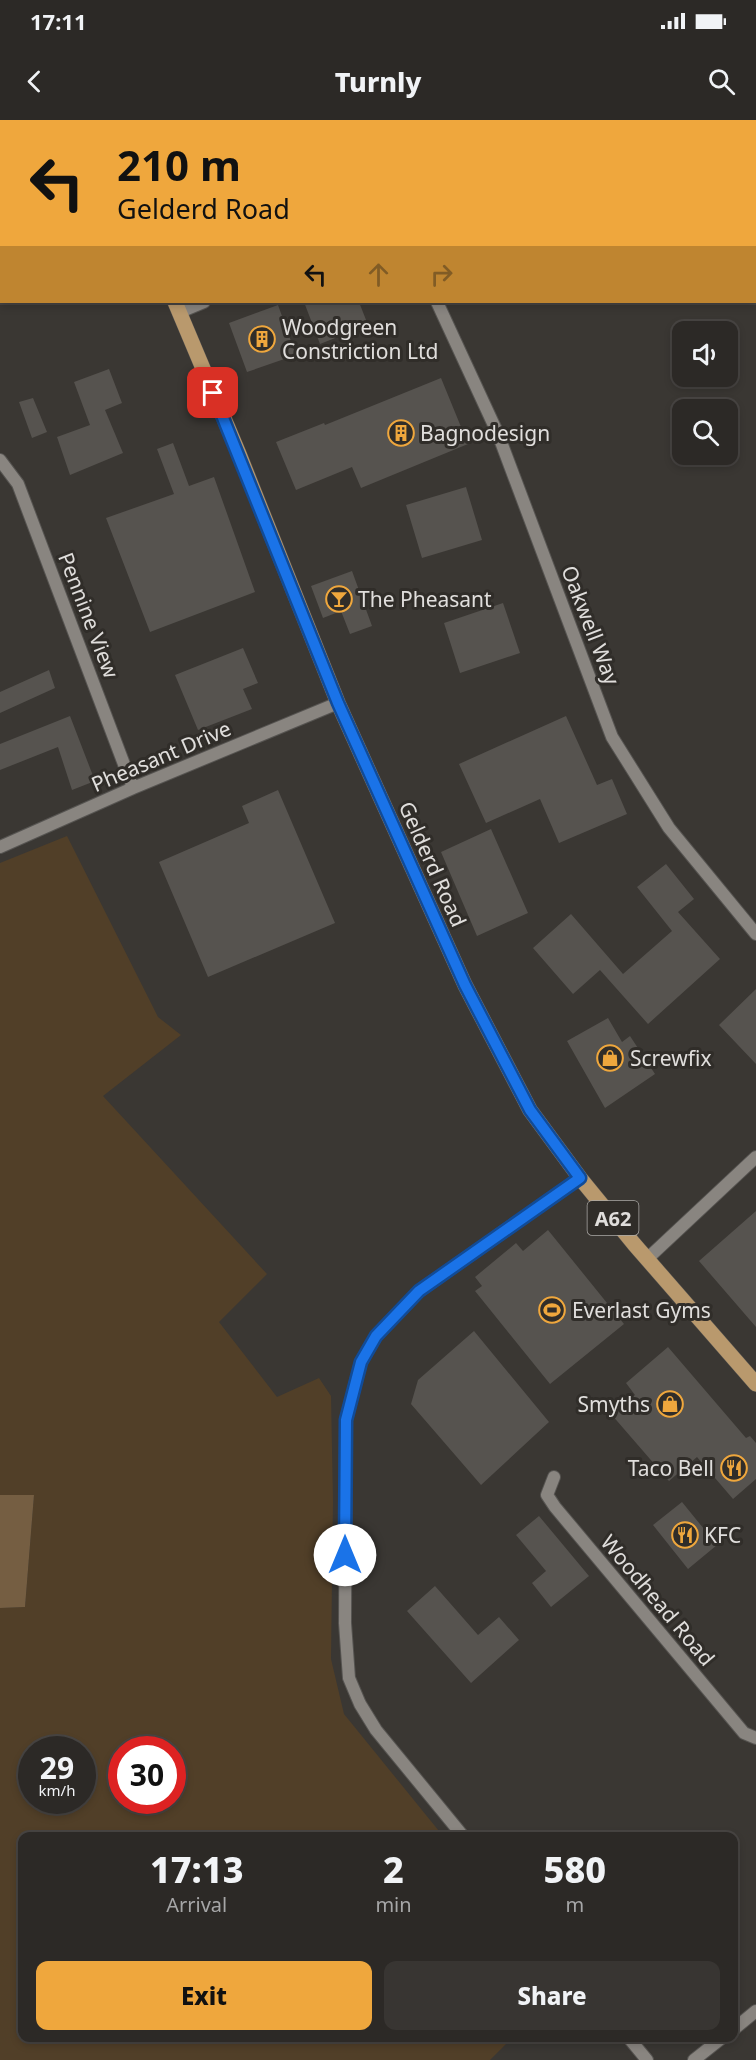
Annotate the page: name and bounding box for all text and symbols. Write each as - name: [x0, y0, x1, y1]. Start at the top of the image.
- text: 17:11: [30, 6, 87, 36]
- text: Turnly: [335, 63, 421, 100]
- icon: back: [18, 65, 51, 98]
- icon: search: [705, 65, 738, 98]
- text: 210 m: [117, 136, 241, 193]
- icon: left: [18, 144, 96, 222]
- text: Gelderd Road: [117, 190, 290, 227]
- icon: left: [299, 258, 332, 291]
- icon: ahead: [362, 258, 395, 291]
- icon: right: [425, 258, 458, 291]
- place label: Woodgreen Constriction Ltd: [282, 313, 438, 365]
- map controls: [672, 321, 738, 465]
- button: sound: [672, 321, 738, 387]
- building icon: Woodgreen Constriction Ltd: [247, 324, 277, 354]
- pin: [187, 367, 238, 418]
- icon: arrive: [196, 376, 229, 409]
- button: search: [672, 399, 738, 465]
- building icon: Bagnodesign: [386, 418, 416, 448]
- place label: Bagnodesign: [420, 419, 550, 447]
- street label: Pennine View: [52, 548, 126, 682]
- street label: Oakwell Way: [555, 561, 627, 689]
- bar icon: The Pheasant: [324, 584, 354, 614]
- place label: The Pheasant: [358, 585, 492, 613]
- street label: Pheasant Drive: [87, 714, 235, 798]
- street label: Gelderd Road: [393, 797, 473, 931]
- shop icon: Screwfix: [595, 1043, 625, 1073]
- place label: Screwfix: [630, 1044, 712, 1072]
- road number: A62: [588, 1201, 638, 1235]
- sports icon: Everlast Gyms: [537, 1295, 567, 1325]
- place label: Everlast Gyms: [572, 1296, 711, 1324]
- shop icon: Smyths: [655, 1389, 685, 1419]
- place label: Smyths: [578, 1390, 650, 1418]
- restaurant icon: Taco Bell: [719, 1453, 749, 1483]
- place label: Taco Bell: [628, 1454, 714, 1482]
- restaurant icon: KFC: [670, 1520, 700, 1550]
- place label: KFC: [704, 1521, 741, 1549]
- position arrow: [313, 1523, 377, 1587]
- street label: Woodhead Road: [595, 1529, 721, 1671]
- speed limit sign: 30: [108, 1736, 186, 1814]
- text: 29: [40, 1747, 74, 1788]
- text: km/h: [39, 1780, 75, 1800]
- text: 17:13: [150, 1845, 243, 1894]
- text: 2: [383, 1845, 404, 1894]
- text: 580: [544, 1845, 606, 1894]
- text: Arrival: [166, 1891, 227, 1918]
- text: min: [375, 1891, 412, 1918]
- text: m: [565, 1891, 584, 1918]
- button: Exit: [36, 1961, 372, 2030]
- button: Share: [384, 1961, 720, 2030]

